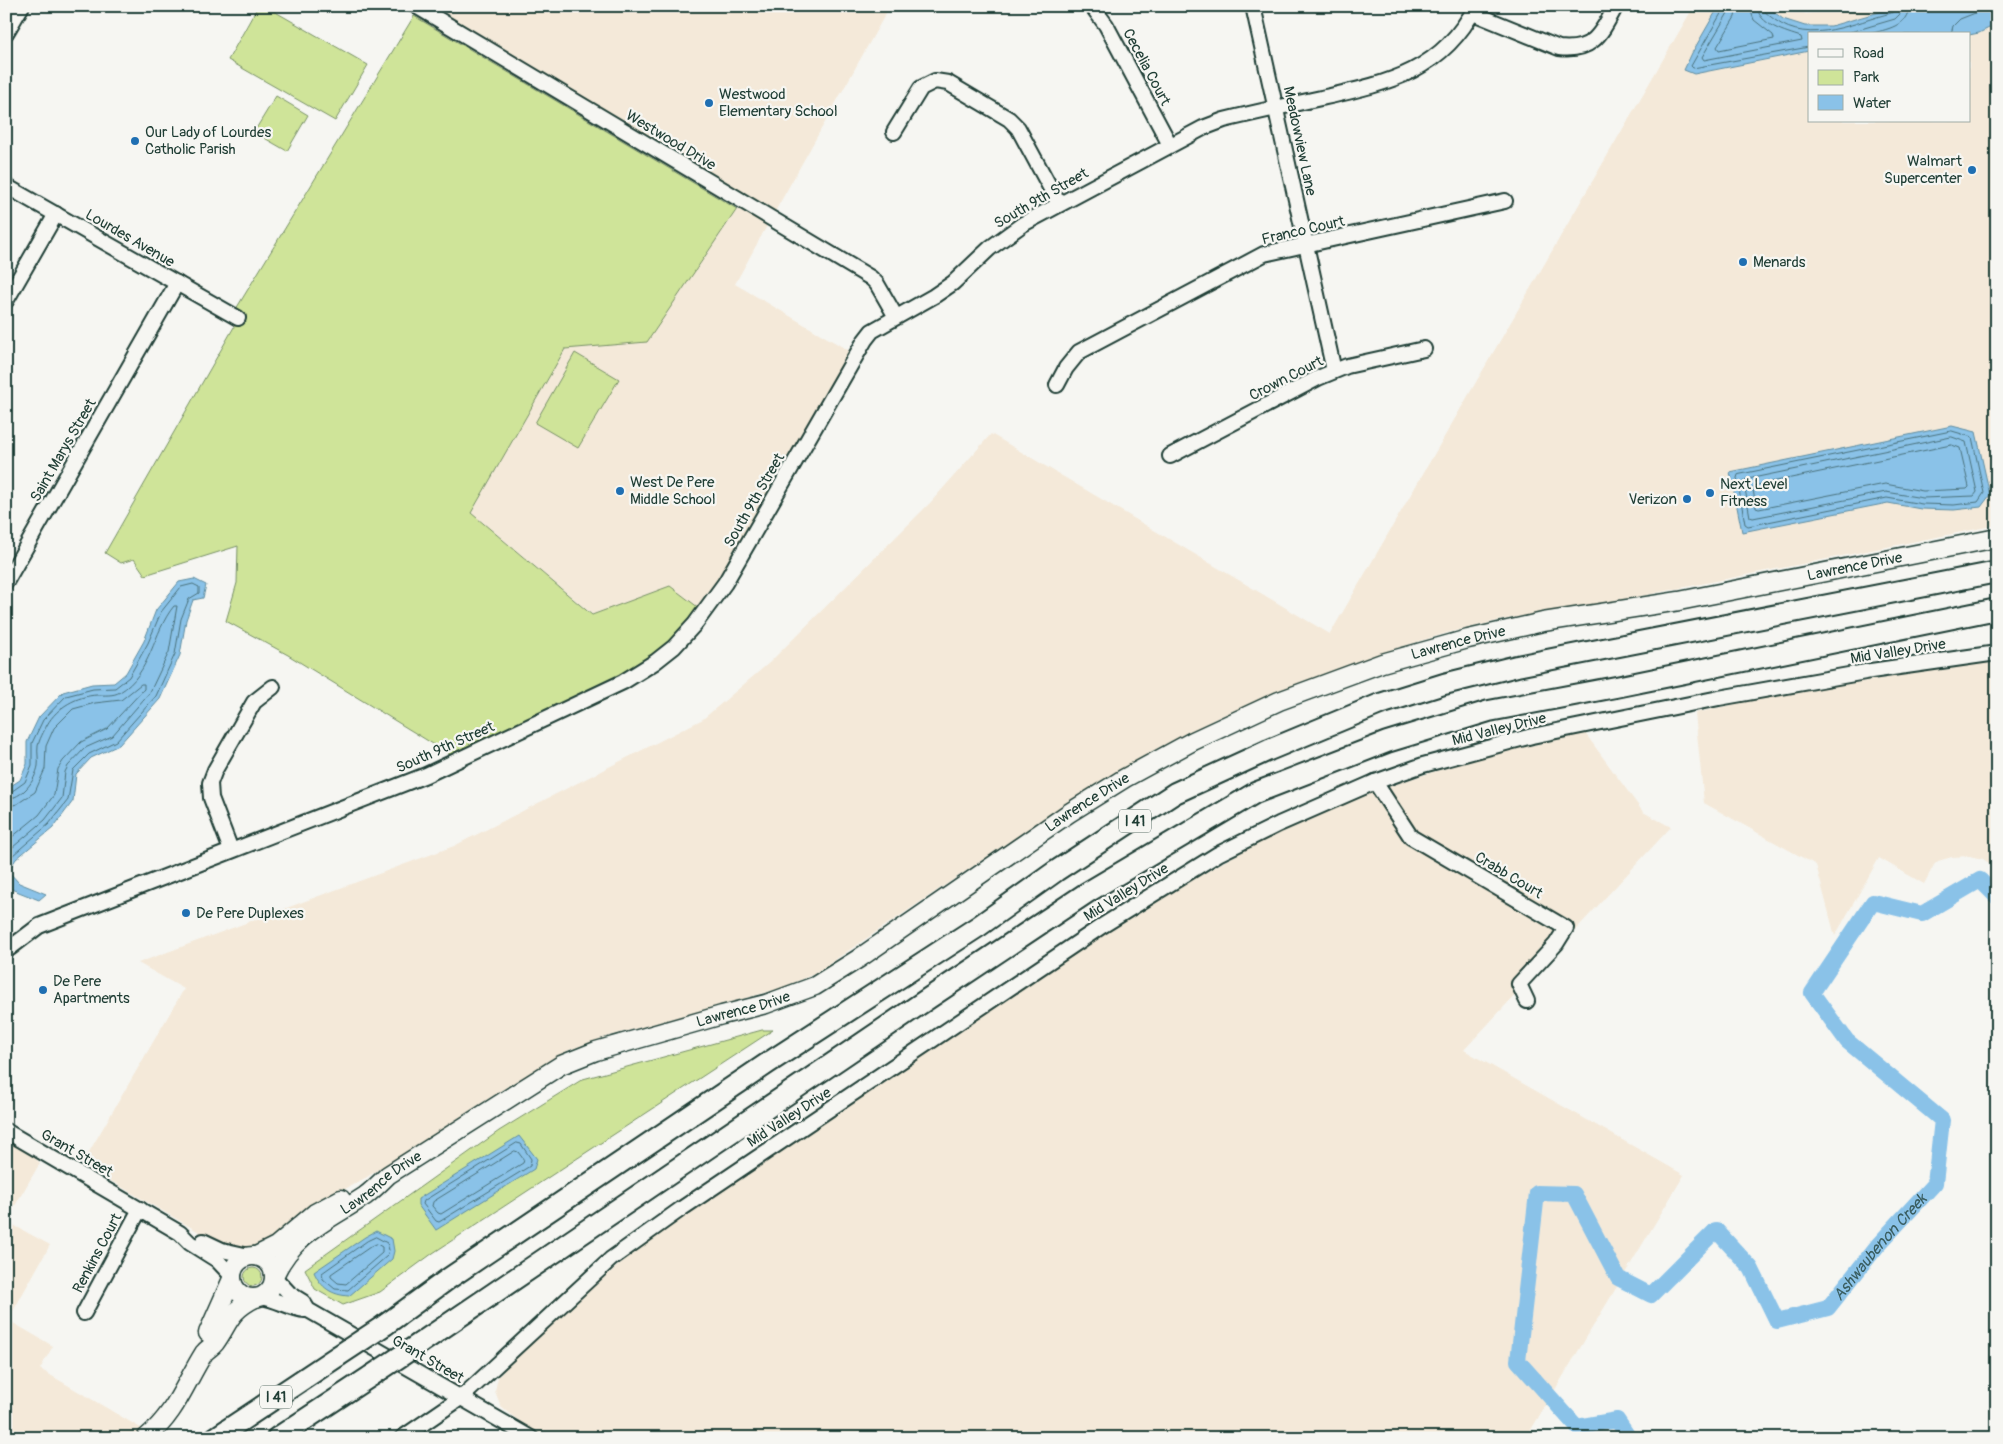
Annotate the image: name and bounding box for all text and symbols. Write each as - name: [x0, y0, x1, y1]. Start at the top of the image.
- street label: Cecelia Court: [1118, 26, 1175, 110]
- legend: [1808, 32, 1970, 122]
- text: Road: [1853, 44, 1884, 63]
- text: Park: [1853, 68, 1880, 87]
- place label: Westwood Elementary School: [719, 85, 838, 121]
- street label: Meadowview Lane: [1279, 85, 1320, 198]
- text: Water: [1853, 94, 1892, 113]
- marker: Westwood Elementary School: [703, 97, 715, 109]
- street label: Westwood Drive: [622, 106, 720, 175]
- place label: Our Lady of Lourdes Catholic Parish: [145, 123, 272, 159]
- marker: Our Lady of Lourdes Catholic Parish: [129, 135, 141, 147]
- place label: Walmart Supercenter: [1884, 152, 1963, 188]
- street label: South 9th Street: [991, 163, 1092, 233]
- marker: Walmart Supercenter: [1966, 164, 1978, 176]
- street label: Lourdes Avenue: [82, 205, 178, 272]
- street label: Franco Court: [1260, 212, 1347, 249]
- place label: Menards: [1753, 253, 1806, 272]
- marker: Menards: [1737, 256, 1749, 268]
- street label: Crown Court: [1246, 351, 1327, 405]
- street label: Saint Marys Street: [26, 394, 101, 505]
- street label: South 9th Street: [720, 449, 789, 551]
- place label: West De Pere Middle School: [630, 473, 715, 509]
- place label: Next Level Fitness: [1720, 475, 1788, 511]
- marker: West De Pere Middle School: [614, 485, 626, 497]
- marker: Next Level Fitness: [1704, 487, 1716, 499]
- place label: Verizon: [1628, 490, 1677, 509]
- marker: Verizon: [1681, 493, 1693, 505]
- street label: Lawrence Drive: [1806, 548, 1905, 585]
- street label: Lawrence Drive: [1409, 622, 1508, 664]
- street label: Mid Valley Drive: [1849, 634, 1948, 668]
- street label: Mid Valley Drive: [1450, 708, 1549, 750]
- street label: South 9th Street: [393, 717, 498, 778]
- street label: Lawrence Drive: [1041, 768, 1134, 837]
- road number: I 41: [1119, 809, 1151, 832]
- street label: Crabb Court: [1471, 848, 1547, 904]
- street label: Mid Valley Drive: [1080, 859, 1173, 926]
- place label: De Pere Duplexes: [196, 904, 304, 923]
- marker: De Pere Duplexes: [180, 907, 192, 919]
- place label: De Pere Apartments: [53, 972, 130, 1008]
- marker: De Pere Apartments: [37, 984, 49, 996]
- street label: Lawrence Drive: [694, 987, 793, 1032]
- street label: Mid Valley Drive: [744, 1083, 835, 1152]
- street label: Grant Street: [37, 1125, 117, 1182]
- street label: Lawrence Drive: [337, 1147, 426, 1219]
- water label: Ashwaubenon Creek: [1829, 1189, 1932, 1305]
- street label: Renkins Court: [69, 1209, 127, 1296]
- street label: Grant Street: [388, 1331, 468, 1388]
- road number: I 41: [260, 1385, 292, 1408]

